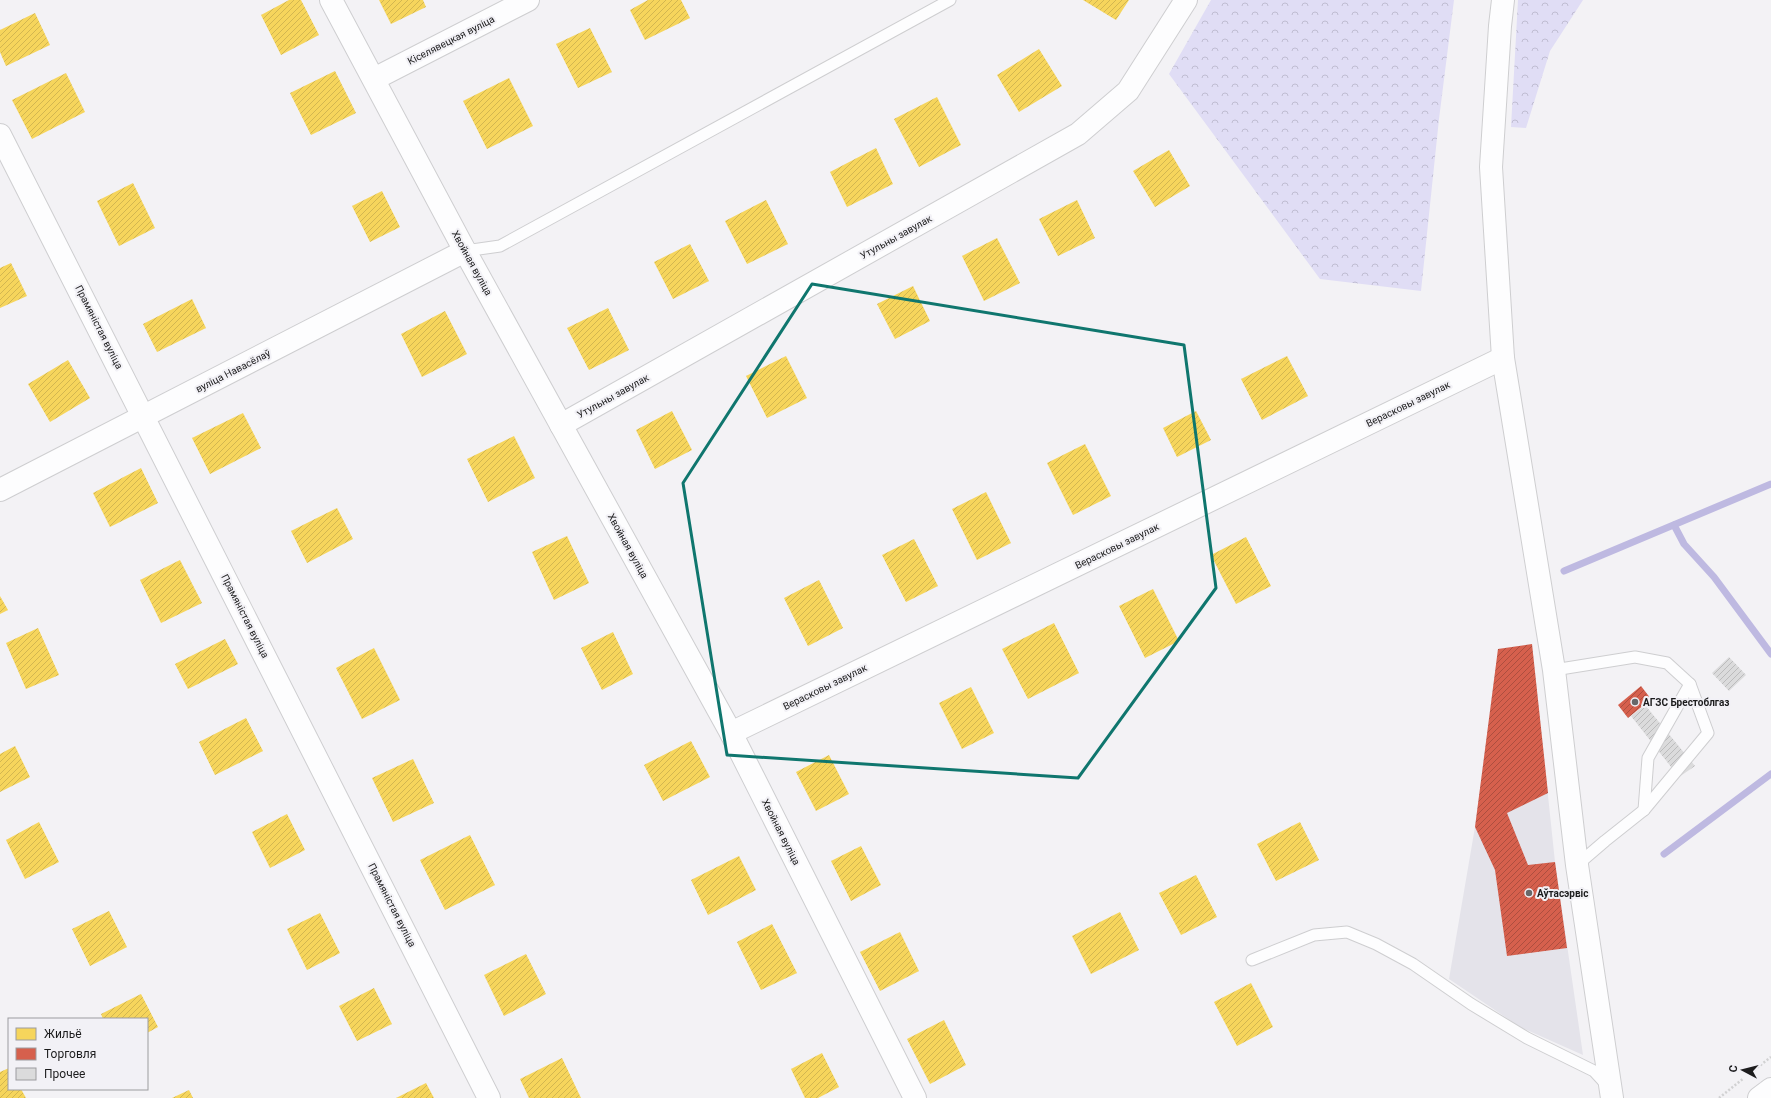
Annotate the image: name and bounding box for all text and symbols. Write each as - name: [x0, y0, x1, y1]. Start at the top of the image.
- street label: Кіселявецкая вуліца: [406, 13, 496, 67]
- street label: Утульны завулак: [858, 212, 934, 261]
- street label: Хвойная вуліца: [450, 229, 494, 297]
- street label: Прамяністая вуліца: [73, 283, 125, 371]
- street label: вуліца Навасёлаў: [194, 347, 272, 395]
- street label: Утульны завулак: [575, 371, 651, 420]
- street label: Верасковы завулак: [1364, 379, 1452, 429]
- street label: Хвойная вуліца: [606, 512, 650, 580]
- street label: Верасковы завулак: [1073, 521, 1161, 571]
- street label: Прамяністая вуліца: [219, 572, 271, 660]
- street label: Верасковы завулак: [781, 662, 869, 712]
- marker: АГЗС Брестоблгаз: [1630, 697, 1640, 707]
- place label: АГЗС Брестоблгаз: [1643, 697, 1730, 708]
- street label: Хвойная вуліца: [760, 797, 802, 867]
- street label: Прамяністая вуліца: [366, 861, 418, 949]
- marker: Аўтасэрвіс: [1524, 888, 1534, 898]
- place label: Аўтасэрвіс: [1537, 888, 1588, 899]
- legend: [8, 1018, 148, 1090]
- text: Жильё: [44, 1027, 82, 1041]
- text: Торговля: [44, 1047, 96, 1061]
- north arrow: [1723, 1050, 1763, 1090]
- text: С: [1727, 1064, 1740, 1073]
- text: Прочее: [44, 1067, 85, 1081]

